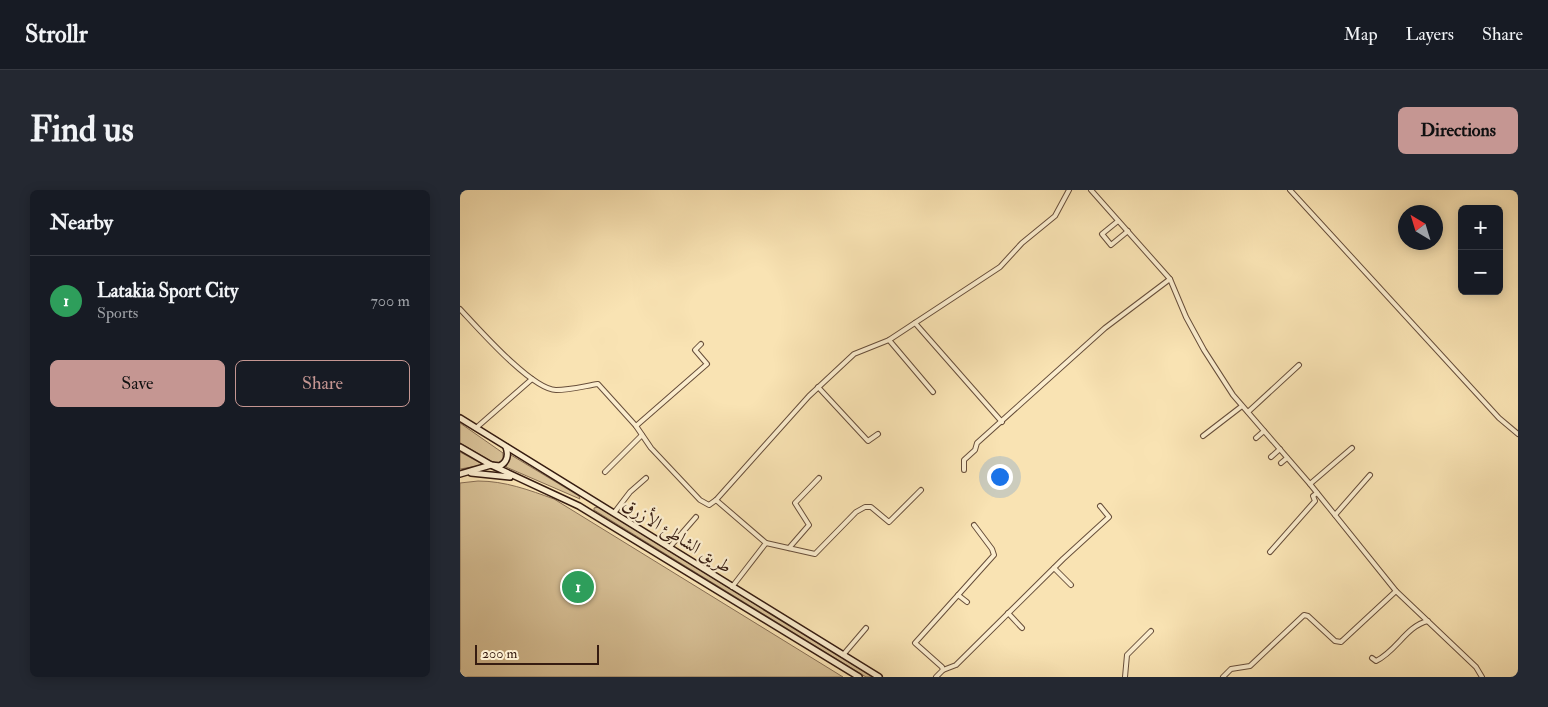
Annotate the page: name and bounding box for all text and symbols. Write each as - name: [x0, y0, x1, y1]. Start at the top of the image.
- text: Strollr: [25, 19, 88, 50]
- text: Map: [1344, 23, 1378, 46]
- text: Layers: [1406, 23, 1454, 46]
- text: Share: [1482, 23, 1523, 46]
- button: Directions: [1398, 107, 1518, 154]
- text: Find us: [30, 108, 134, 152]
- north arrow: [1398, 205, 1443, 250]
- map controls: [1458, 205, 1503, 295]
- button: +: [1458, 205, 1503, 250]
- text: Nearby: [50, 209, 113, 236]
- button: −: [1458, 250, 1503, 295]
- text: Latakia Sport City: [97, 279, 238, 303]
- text: 1: [63, 291, 69, 311]
- text: 700 m: [371, 291, 410, 311]
- text: Sports: [97, 303, 138, 323]
- button: Save: [50, 360, 225, 407]
- button: Share: [235, 360, 410, 407]
- your location: [987, 464, 1013, 490]
- street label: طريق الشاطئ الأزرق: [618, 491, 737, 579]
- pin: 1: [562, 568, 594, 606]
- scale bar: [475, 642, 599, 665]
- text: 200 m: [482, 645, 517, 662]

